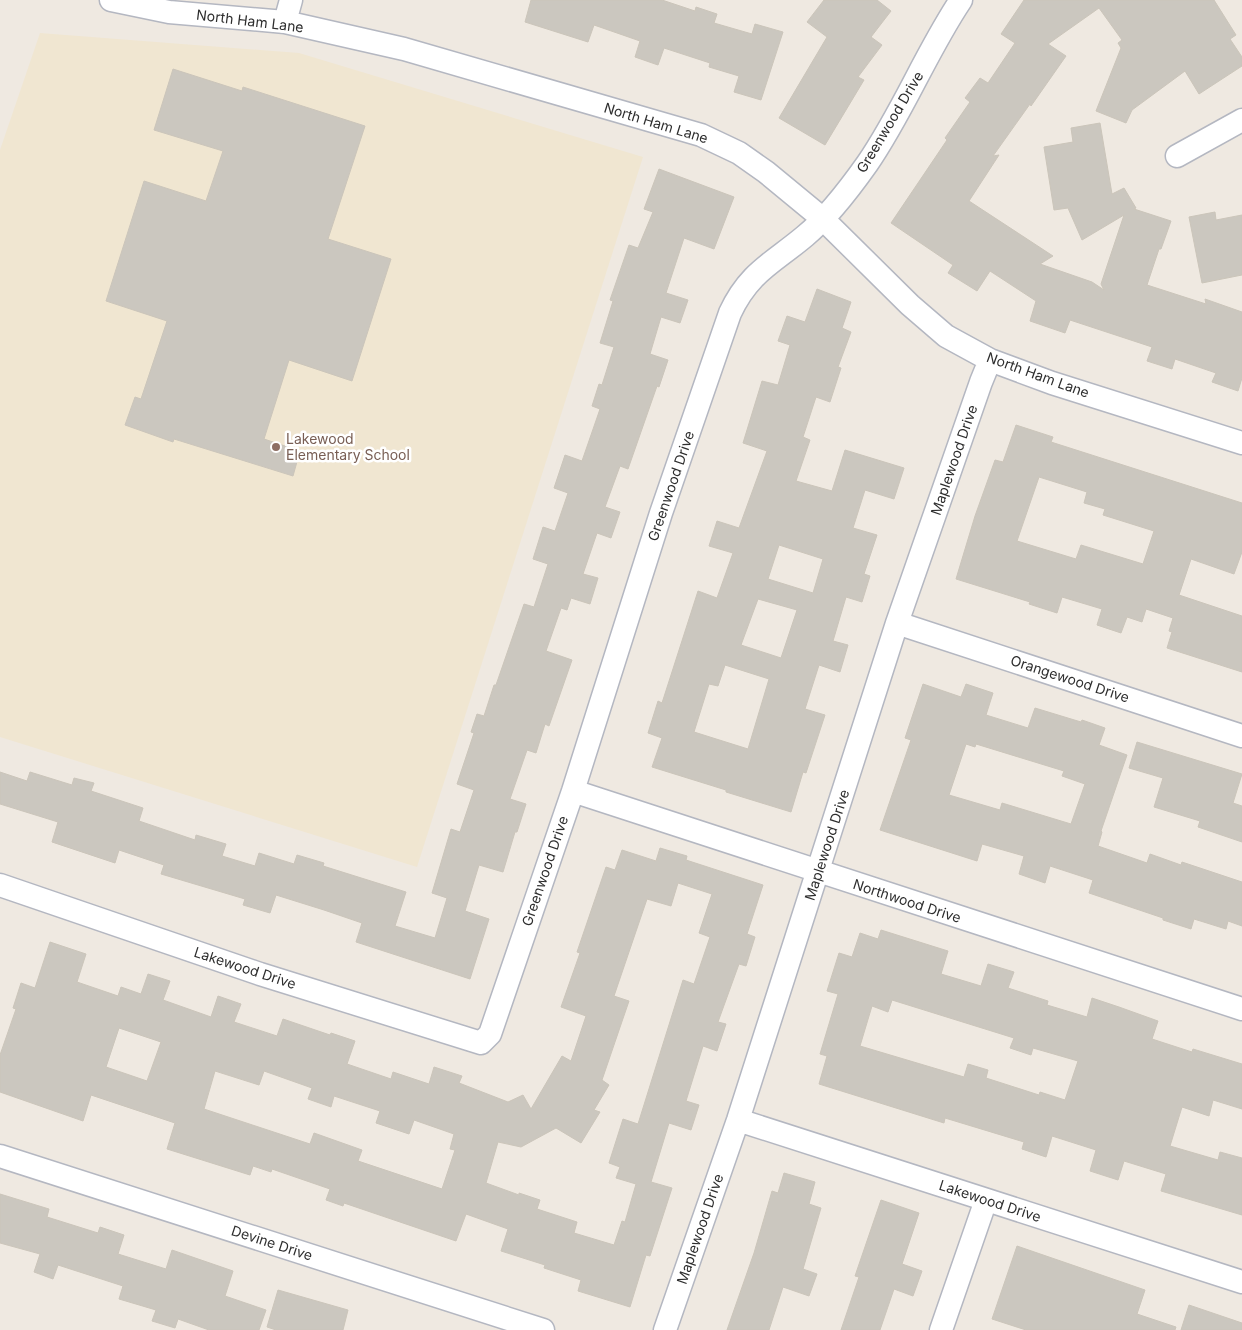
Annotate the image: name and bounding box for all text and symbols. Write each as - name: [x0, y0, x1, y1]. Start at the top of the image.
- street label: North Ham Lane: [195, 5, 305, 36]
- street label: Greenwood Drive: [853, 68, 927, 176]
- street label: North Ham Lane: [602, 99, 710, 146]
- street label: North Ham Lane: [985, 348, 1092, 401]
- street label: Maplewood Drive: [927, 402, 980, 517]
- street label: Greenwood Drive: [644, 429, 697, 543]
- place label: Lakewood Elementary School: [286, 430, 410, 463]
- marker: Lakewood Elementary School: [270, 441, 282, 453]
- street label: Orangewood Drive: [1009, 651, 1132, 706]
- street label: Maplewood Drive: [801, 787, 852, 902]
- street label: Greenwood Drive: [518, 814, 571, 928]
- street label: Northwood Drive: [851, 875, 963, 926]
- street label: Lakewood Drive: [192, 943, 298, 992]
- street label: Maplewood Drive: [673, 1171, 726, 1286]
- street label: Lakewood Drive: [937, 1176, 1043, 1225]
- street label: Devine Drive: [229, 1221, 315, 1264]

